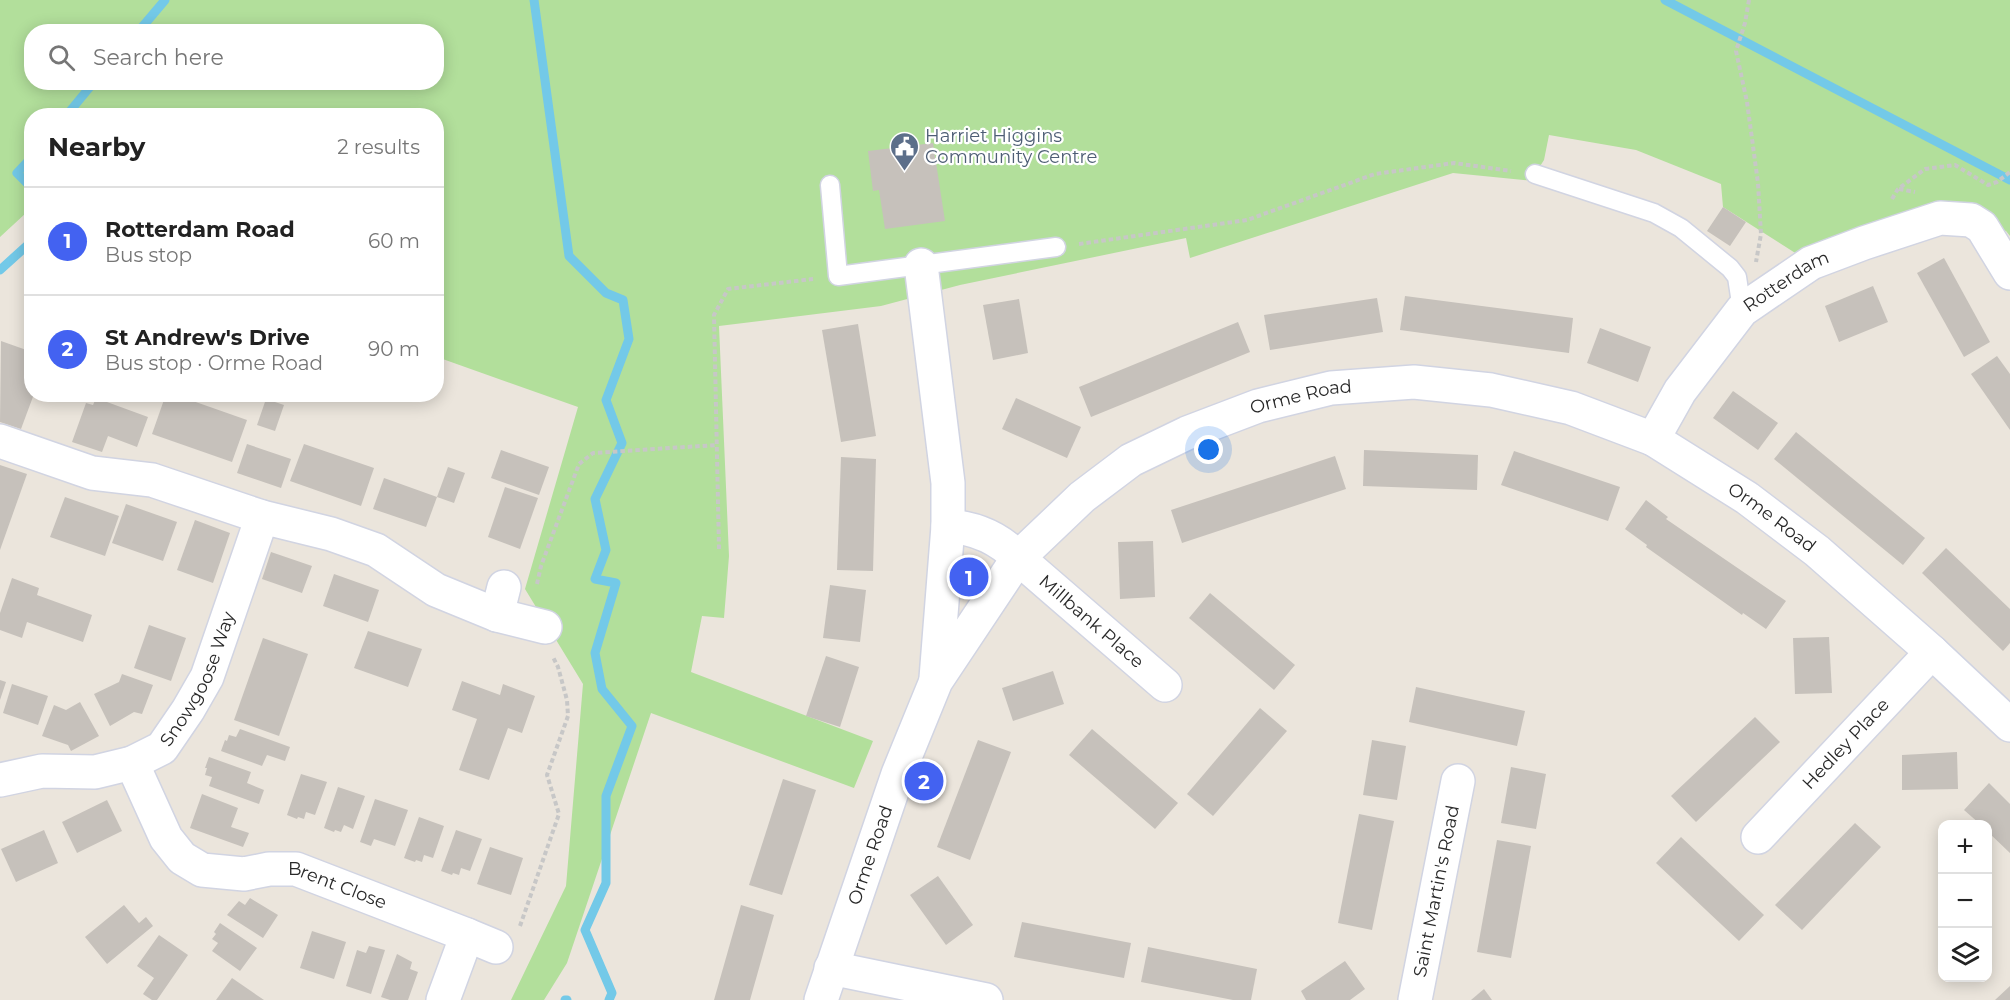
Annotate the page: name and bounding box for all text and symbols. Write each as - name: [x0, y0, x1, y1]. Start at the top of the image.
- search box: [24, 24, 444, 90]
- icon: search: [45, 41, 78, 74]
- text: Search here: [93, 44, 224, 71]
- place label: Harriet Higgins Community Centre: [925, 125, 1098, 168]
- public building icon: Harriet Higgins Community Centre: [888, 130, 920, 172]
- text: Nearby: [48, 131, 145, 163]
- text: 2 results: [337, 135, 420, 159]
- text: Rotterdam Road: [105, 216, 295, 243]
- text: 1: [64, 229, 71, 253]
- text: 60 m: [368, 229, 420, 253]
- text: Bus stop: [105, 243, 192, 267]
- street label: Rotterdam: [1739, 246, 1832, 317]
- text: St Andrew's Drive: [105, 324, 310, 351]
- text: 2: [62, 337, 73, 361]
- text: 90 m: [368, 337, 420, 361]
- text: Bus stop · Orme Road: [105, 351, 323, 375]
- street label: Orme Road: [1247, 376, 1353, 419]
- your location: [1194, 435, 1223, 464]
- street label: Orme Road: [1724, 478, 1820, 557]
- pin: 1: [950, 554, 988, 600]
- street label: Millbank Place: [1035, 570, 1149, 673]
- street label: Snowgoose Way: [155, 609, 240, 751]
- street label: Hedley Place: [1798, 693, 1894, 794]
- pin: 2: [904, 758, 944, 804]
- street label: Orme Road: [843, 802, 898, 908]
- street label: Saint Martin's Road: [1409, 803, 1464, 979]
- map controls: [1938, 820, 1992, 982]
- button: +: [1938, 820, 1992, 874]
- street label: Brent Close: [288, 858, 390, 914]
- button: −: [1938, 874, 1992, 928]
- button: layers: [1938, 928, 1992, 982]

